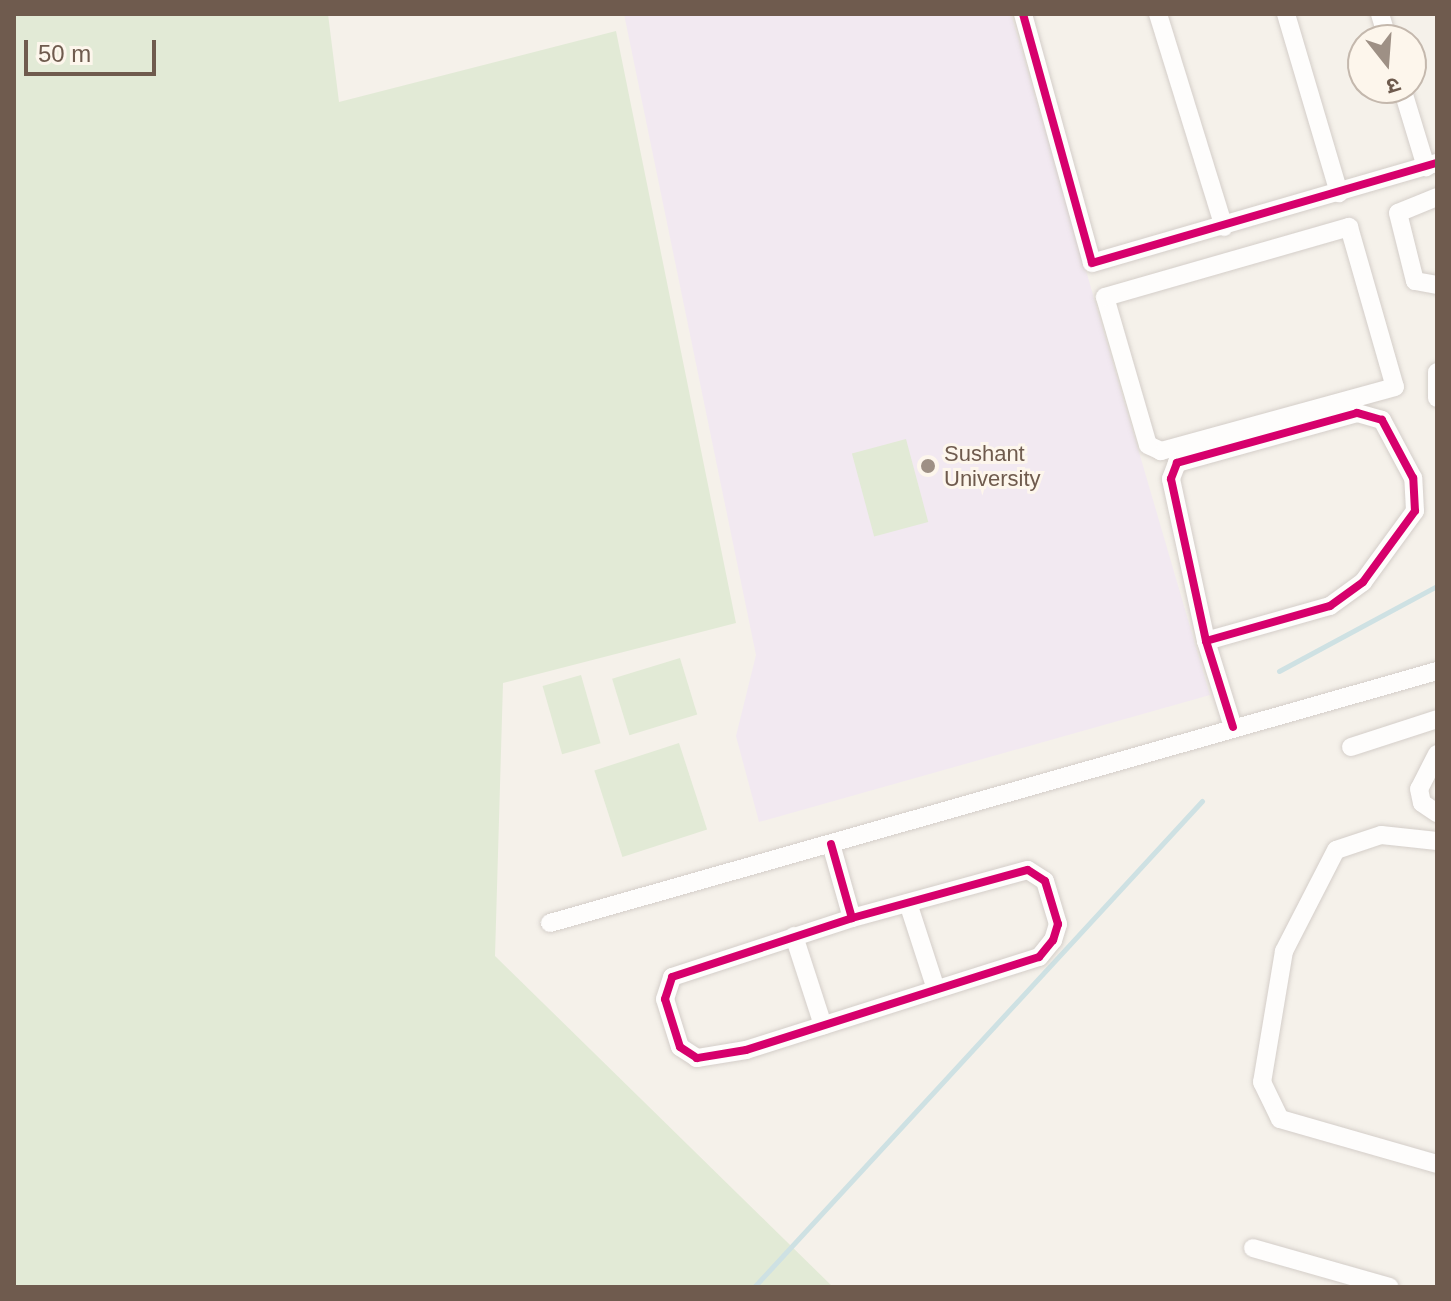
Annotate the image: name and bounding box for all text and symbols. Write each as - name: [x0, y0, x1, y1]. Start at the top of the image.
- scale bar: [28, 24, 160, 74]
- north arrow: [1347, 24, 1427, 104]
- text: 50 m: [38, 40, 91, 67]
- text: उ: [1384, 72, 1403, 99]
- place label: Sushant University: [944, 440, 1041, 492]
- marker: Sushant University: [919, 457, 937, 475]

